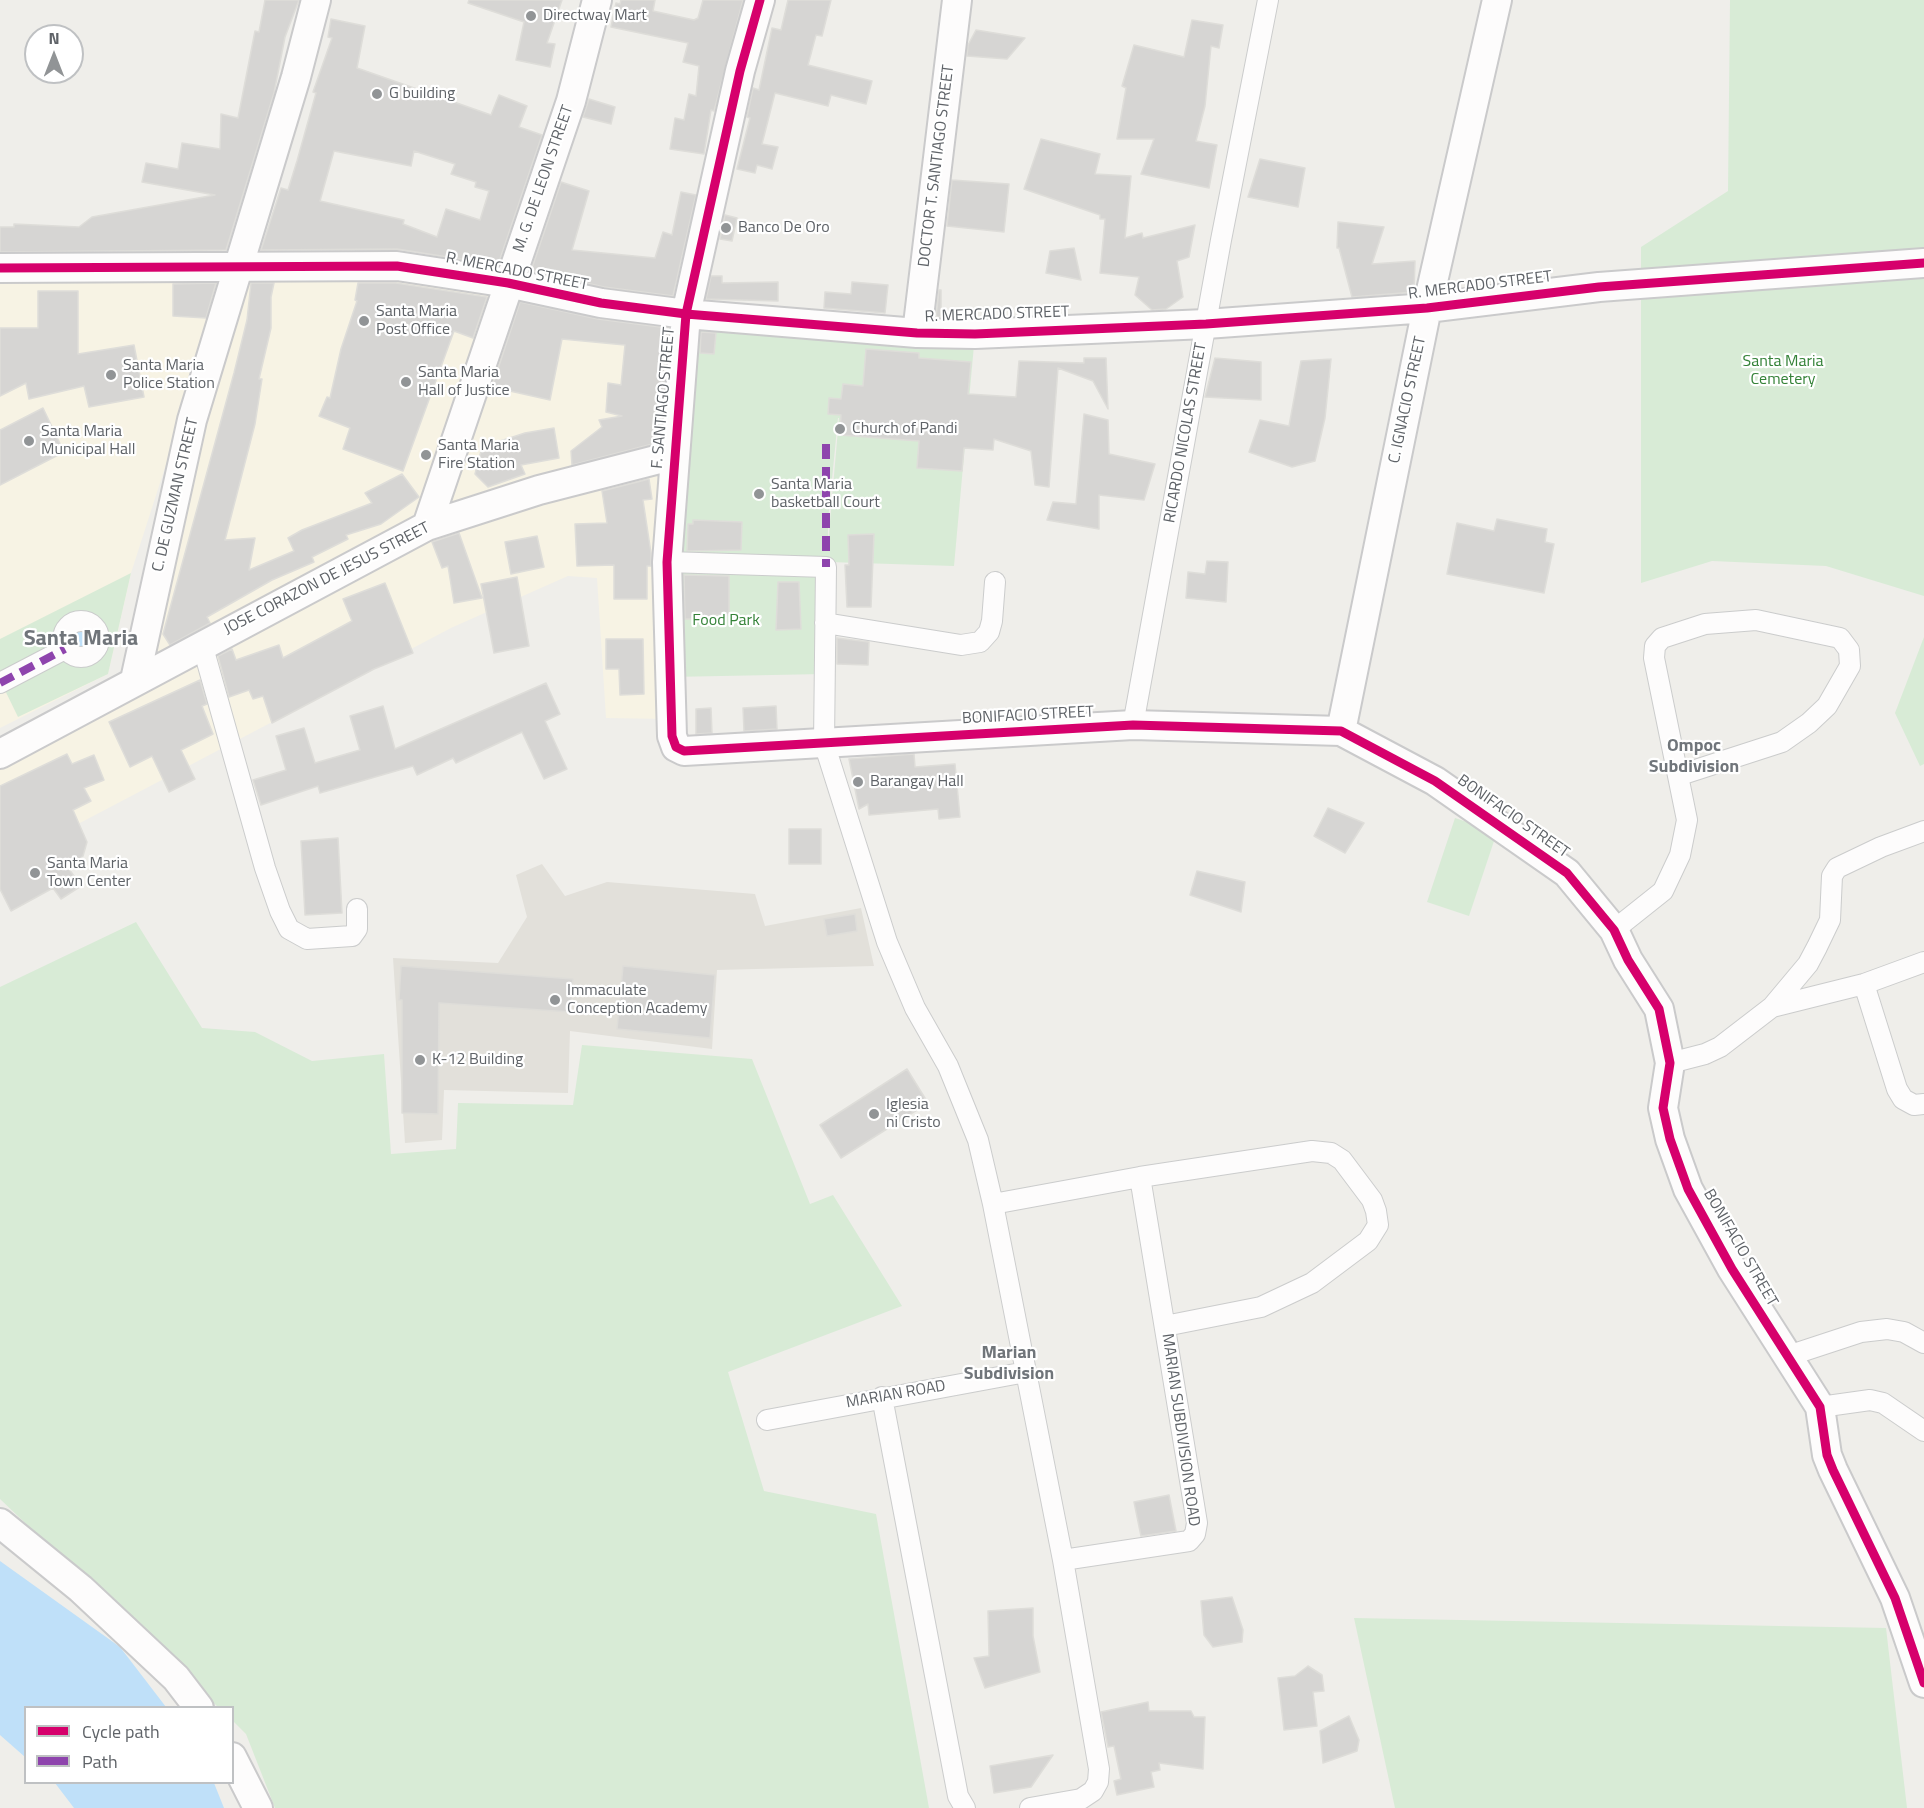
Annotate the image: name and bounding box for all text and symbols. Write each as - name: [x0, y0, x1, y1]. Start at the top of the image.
- place label: Directway Mart: [543, 6, 647, 26]
- marker: Directway Mart: [524, 9, 538, 23]
- north arrow: [24, 24, 84, 84]
- text: N: [48, 26, 60, 50]
- street label: DOCTOR T. SANTIAGO STREET: [915, 64, 959, 268]
- place label: G building: [389, 84, 455, 104]
- marker: G building: [370, 87, 384, 101]
- street label: M. G. DE LEON STREET: [510, 103, 578, 255]
- place label: Banco De Oro: [738, 218, 830, 238]
- marker: Banco De Oro: [719, 221, 733, 235]
- street label: R. MERCADO STREET: [444, 249, 590, 295]
- street label: R. MERCADO STREET: [1407, 268, 1553, 304]
- place label: Santa Maria Post Office: [376, 302, 457, 340]
- street label: R. MERCADO STREET: [924, 303, 1070, 327]
- marker: Santa Maria Post Office: [357, 314, 371, 328]
- street label: F. SANTIAGO STREET: [648, 327, 680, 469]
- street label: C. IGNACIO STREET: [1385, 335, 1431, 465]
- street label: RICARDO NICOLAS STREET: [1161, 341, 1211, 525]
- park label: Santa Maria Cemetery: [1743, 352, 1823, 390]
- place label: Santa Maria Police Station: [123, 356, 215, 394]
- place label: Santa Maria Hall of Justice: [418, 363, 510, 401]
- marker: Santa Maria Police Station: [104, 368, 118, 382]
- marker: Santa Maria Hall of Justice: [399, 375, 413, 389]
- street label: C. DE GUZMAN STREET: [149, 416, 203, 574]
- place label: Church of Pandi: [852, 419, 958, 439]
- place label: Santa Maria Municipal Hall: [41, 422, 135, 460]
- marker: Church of Pandi: [833, 422, 847, 436]
- marker: Santa Maria Municipal Hall: [22, 434, 36, 448]
- place label: Santa Maria Fire Station: [438, 436, 519, 474]
- marker: Santa Maria Fire Station: [419, 448, 433, 462]
- place label: Santa Maria basketball Court: [771, 475, 880, 513]
- marker: Santa Maria basketball Court: [752, 487, 766, 501]
- street label: JOSE CORAZON DE JESUS STREET: [221, 519, 433, 639]
- park label: Food Park: [692, 611, 760, 631]
- district label: Santa Maria: [24, 627, 138, 653]
- street label: BONIFACIO STREET: [962, 703, 1094, 729]
- district label: Ompoc Subdivision: [1649, 736, 1739, 778]
- street label: BONIFACIO STREET: [1453, 771, 1573, 863]
- place label: Barangay Hall: [870, 772, 964, 792]
- marker: Barangay Hall: [851, 775, 865, 789]
- place label: Santa Maria Town Center: [47, 854, 131, 892]
- marker: Santa Maria Town Center: [28, 866, 42, 880]
- place label: Immaculate Conception Academy: [567, 981, 708, 1019]
- marker: Immaculate Conception Academy: [548, 993, 562, 1007]
- place label: K-12 Building: [432, 1050, 523, 1070]
- marker: K-12 Building: [413, 1053, 427, 1067]
- place label: Iglesia ni Cristo: [886, 1095, 941, 1133]
- marker: Iglesia ni Cristo: [867, 1107, 881, 1121]
- street label: BONIFACIO STREET: [1699, 1186, 1781, 1310]
- street label: MARIAN SUBDIVISION ROAD: [1157, 1332, 1203, 1528]
- district label: Marian Subdivision: [964, 1343, 1054, 1386]
- street label: MARIAN ROAD: [845, 1377, 947, 1413]
- legend: [24, 1706, 234, 1784]
- text: Cycle path: [82, 1718, 160, 1745]
- text: Path: [82, 1748, 118, 1775]

